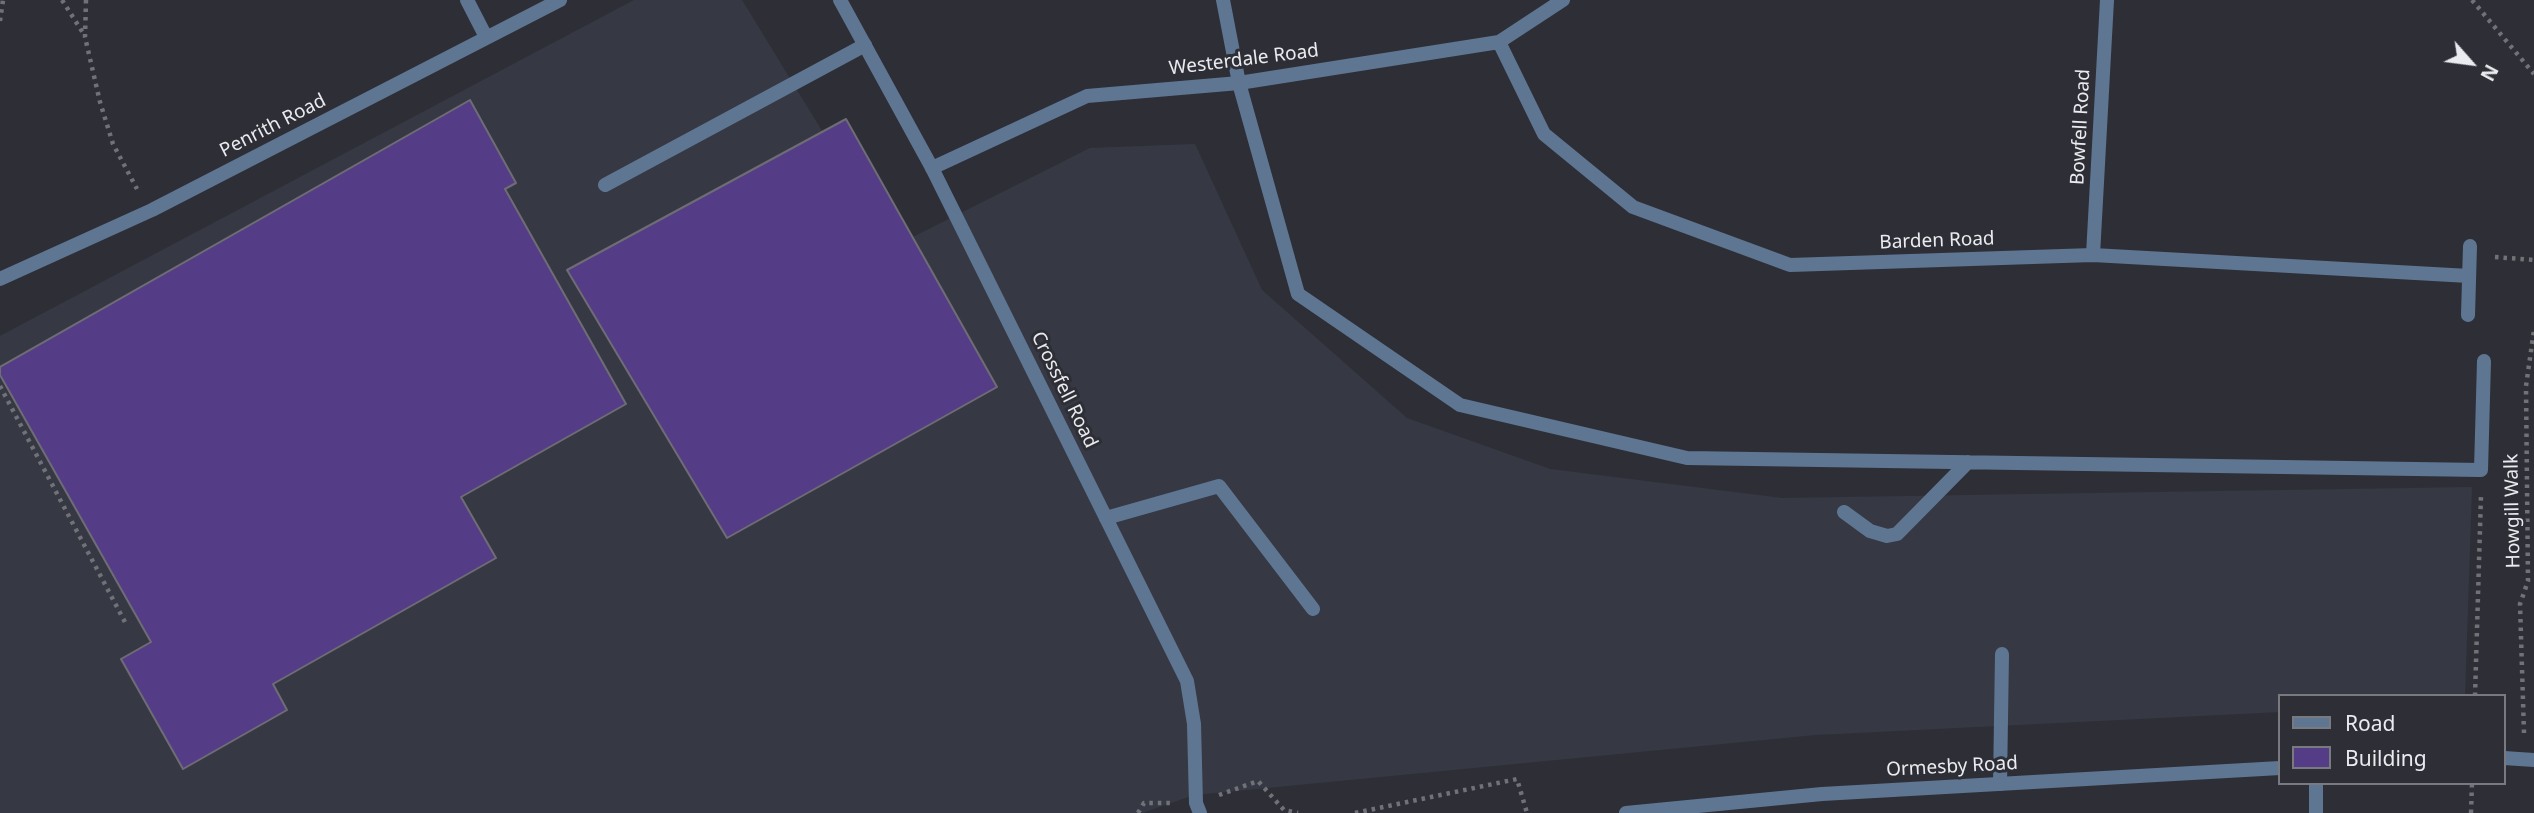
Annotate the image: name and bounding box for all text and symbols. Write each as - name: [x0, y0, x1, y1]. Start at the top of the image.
- north arrow: [2436, 28, 2506, 98]
- street label: Westerdale Road: [1168, 40, 1320, 80]
- text: N: [2474, 60, 2505, 86]
- street label: Bowfell Road: [2067, 68, 2095, 186]
- street label: Penrith Road: [216, 90, 330, 162]
- street label: Barden Road: [1879, 228, 1995, 254]
- street label: Crossfell Road: [1026, 328, 1102, 452]
- street label: Howgill Walk: [2501, 454, 2525, 568]
- legend: [2278, 694, 2506, 785]
- text: Road: [2345, 709, 2395, 737]
- text: Building: [2345, 744, 2427, 772]
- street label: Ormesby Road: [1886, 752, 2018, 782]

